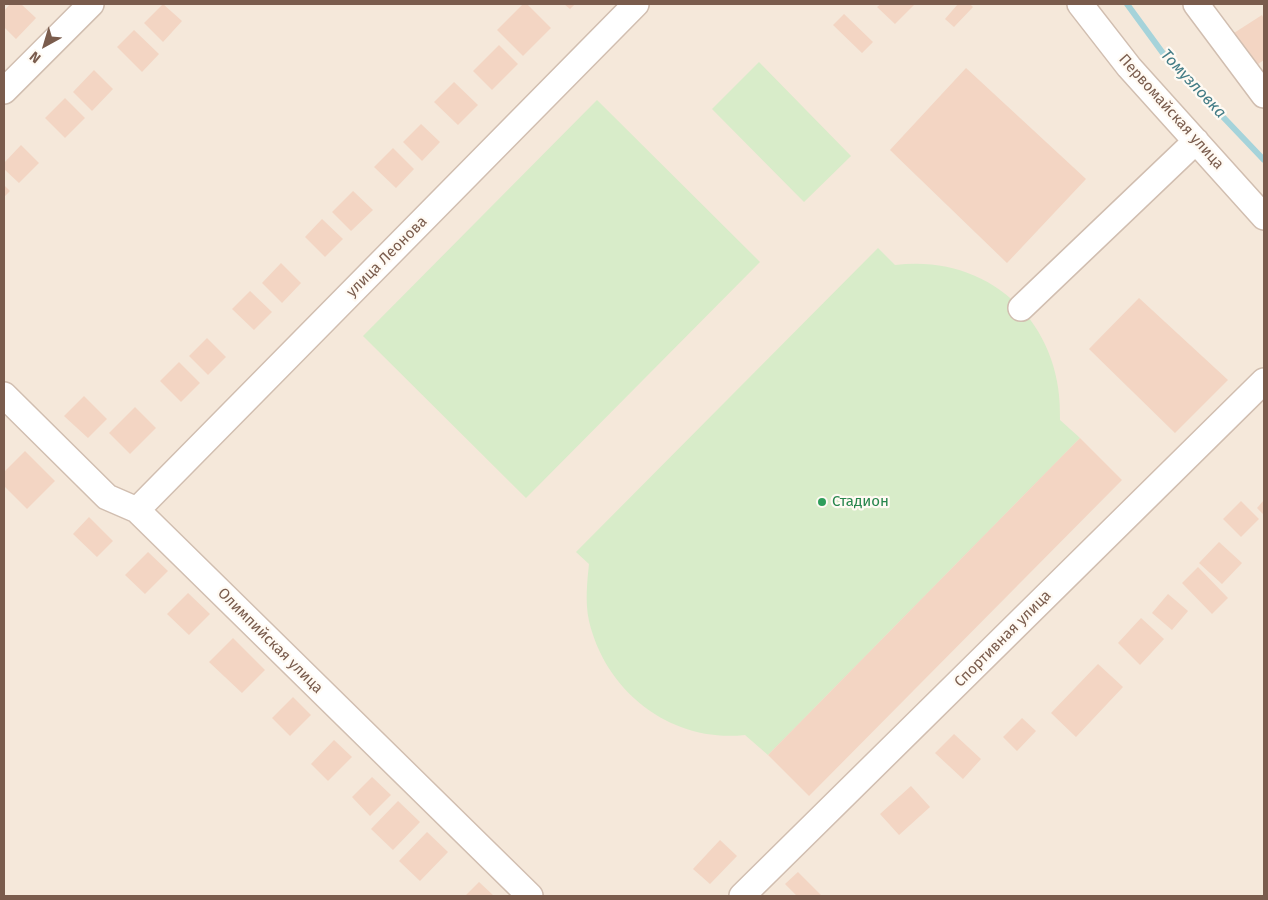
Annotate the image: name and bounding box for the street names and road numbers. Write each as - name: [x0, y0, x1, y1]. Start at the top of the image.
- street label: Первомайская улица: [1115, 51, 1227, 173]
- street label: улица Леонова: [343, 213, 431, 301]
- street label: Олимпийская улица: [214, 585, 326, 697]
- street label: Спортивная улица: [951, 587, 1055, 691]

